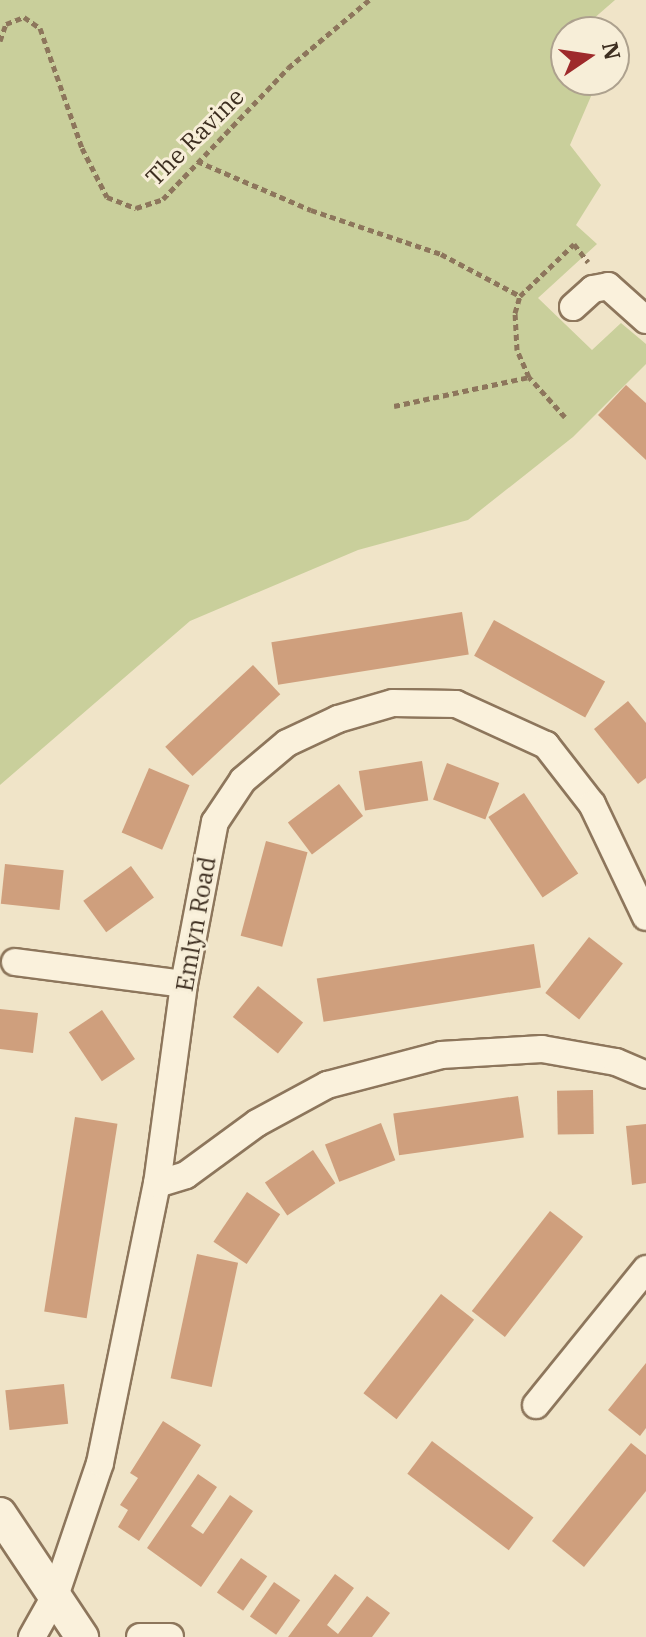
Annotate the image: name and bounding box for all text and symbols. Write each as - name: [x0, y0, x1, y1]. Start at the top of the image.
- north arrow: [550, 16, 630, 96]
- text: N: [596, 39, 628, 63]
- street label: The Ravine: [140, 82, 250, 192]
- street label: Emlyn Road: [170, 854, 222, 994]

